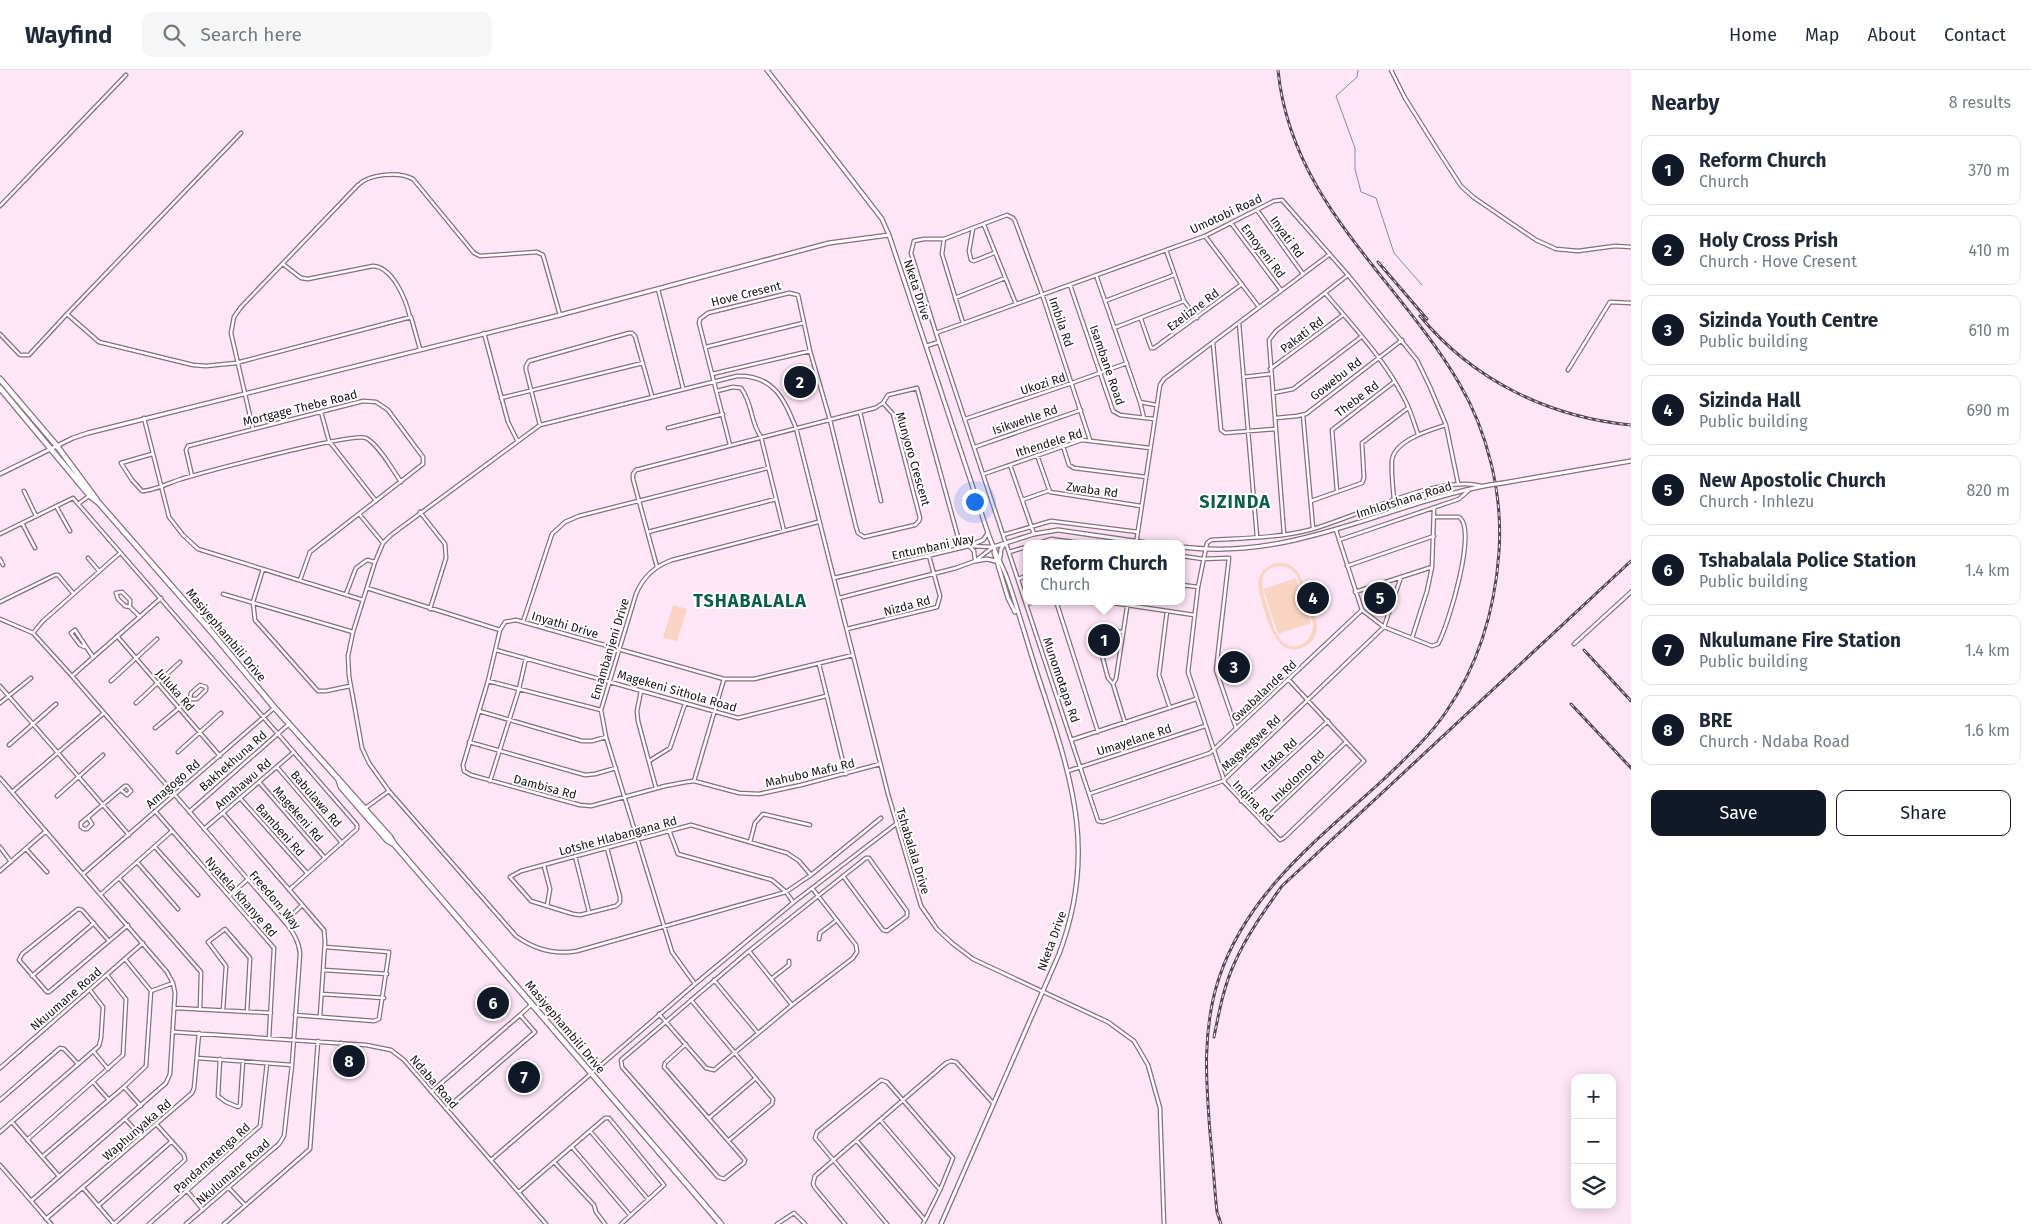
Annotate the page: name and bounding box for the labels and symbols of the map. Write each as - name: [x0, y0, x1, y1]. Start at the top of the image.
- street label: Umotobi Road: [1188, 191, 1264, 237]
- street label: Inyati Rd: [1267, 214, 1307, 260]
- street label: Emoyeni Rd: [1238, 221, 1288, 281]
- street label: Nketa Drive: [901, 258, 933, 322]
- street label: Hove Cresent: [710, 278, 783, 309]
- street label: Ezelizne Rd: [1164, 286, 1222, 334]
- street label: Imbila Rd: [1046, 295, 1076, 349]
- street label: Pakati Rd: [1278, 314, 1326, 356]
- street label: Isambane Road: [1087, 323, 1127, 407]
- street label: Gowebu Rd: [1308, 355, 1364, 403]
- pin: 2: [784, 363, 816, 401]
- street label: Ukozi Rd: [1019, 370, 1067, 398]
- street label: Thebe Rd: [1332, 378, 1382, 420]
- street label: Mortgage Thebe Road: [241, 387, 359, 429]
- street label: Isikwehle Rd: [990, 402, 1060, 438]
- street label: Munyoro Crescent: [893, 410, 933, 508]
- street label: Ithendele Rd: [1014, 426, 1084, 460]
- street label: Zwaba Rd: [1065, 479, 1119, 501]
- street label: Imhlotshana Road: [1355, 479, 1453, 521]
- your location: [962, 489, 988, 515]
- district label: SIZINDA: [1199, 491, 1271, 513]
- street label: Entumbani Way: [891, 531, 976, 563]
- pin: 4: [1297, 579, 1329, 617]
- pin: 5: [1364, 579, 1396, 617]
- street label: Masiyephambili Drive: [183, 586, 269, 684]
- district label: TSHABALALA: [693, 590, 807, 612]
- street label: Nizda Rd: [882, 593, 932, 619]
- street label: Emambanjeni Drive: [588, 596, 632, 702]
- street label: Inyathi Drive: [530, 609, 600, 641]
- pin: 1: [1088, 621, 1120, 659]
- street label: Munomotapa Rd: [1040, 635, 1082, 725]
- pin: 3: [1218, 648, 1250, 686]
- street label: Gwabalande Rd: [1228, 657, 1300, 725]
- street label: Juluka Rd: [153, 666, 197, 714]
- street label: Magekeni Sithola Road: [616, 667, 738, 715]
- street label: Magwegwe Rd: [1218, 712, 1284, 774]
- street label: Umayelane Rd: [1095, 721, 1173, 759]
- street label: Bakhekhuna Rd: [196, 728, 270, 794]
- street label: Itaka Rd: [1258, 735, 1300, 775]
- street label: Inkolomo Rd: [1268, 747, 1328, 805]
- street label: Amahawu Rd: [212, 756, 274, 812]
- street label: Mahubo Mafu Rd: [764, 756, 856, 790]
- street label: Amagogo Rd: [143, 757, 203, 811]
- street label: Babulawa Rd: [288, 768, 344, 830]
- street label: Dambisa Rd: [512, 772, 578, 802]
- street label: Inqina Rd: [1230, 777, 1276, 825]
- street label: Magekeni Rd: [270, 783, 326, 845]
- street label: Bambeni Rd: [253, 801, 307, 859]
- street label: Tshabalala Drive: [893, 806, 933, 896]
- street label: Lotshe Hlabangana Rd: [557, 813, 679, 859]
- street label: Nyatela Khanye Rd: [202, 854, 280, 940]
- street label: Freedom Way: [246, 868, 304, 932]
- street label: Nketa Drive: [1035, 909, 1069, 973]
- street label: Nkuumane Road: [28, 964, 104, 1034]
- street label: Masiyephambili Drive: [522, 978, 608, 1076]
- pin: 6: [477, 984, 509, 1022]
- pin: 8: [333, 1042, 365, 1080]
- street label: Ndaba Road: [407, 1052, 461, 1112]
- pin: 7: [508, 1058, 540, 1096]
- street label: Waphunyaka Rd: [100, 1096, 174, 1164]
- street label: Pandamatenga Rd: [171, 1120, 253, 1196]
- street label: Nkulumane Road: [193, 1136, 273, 1208]

